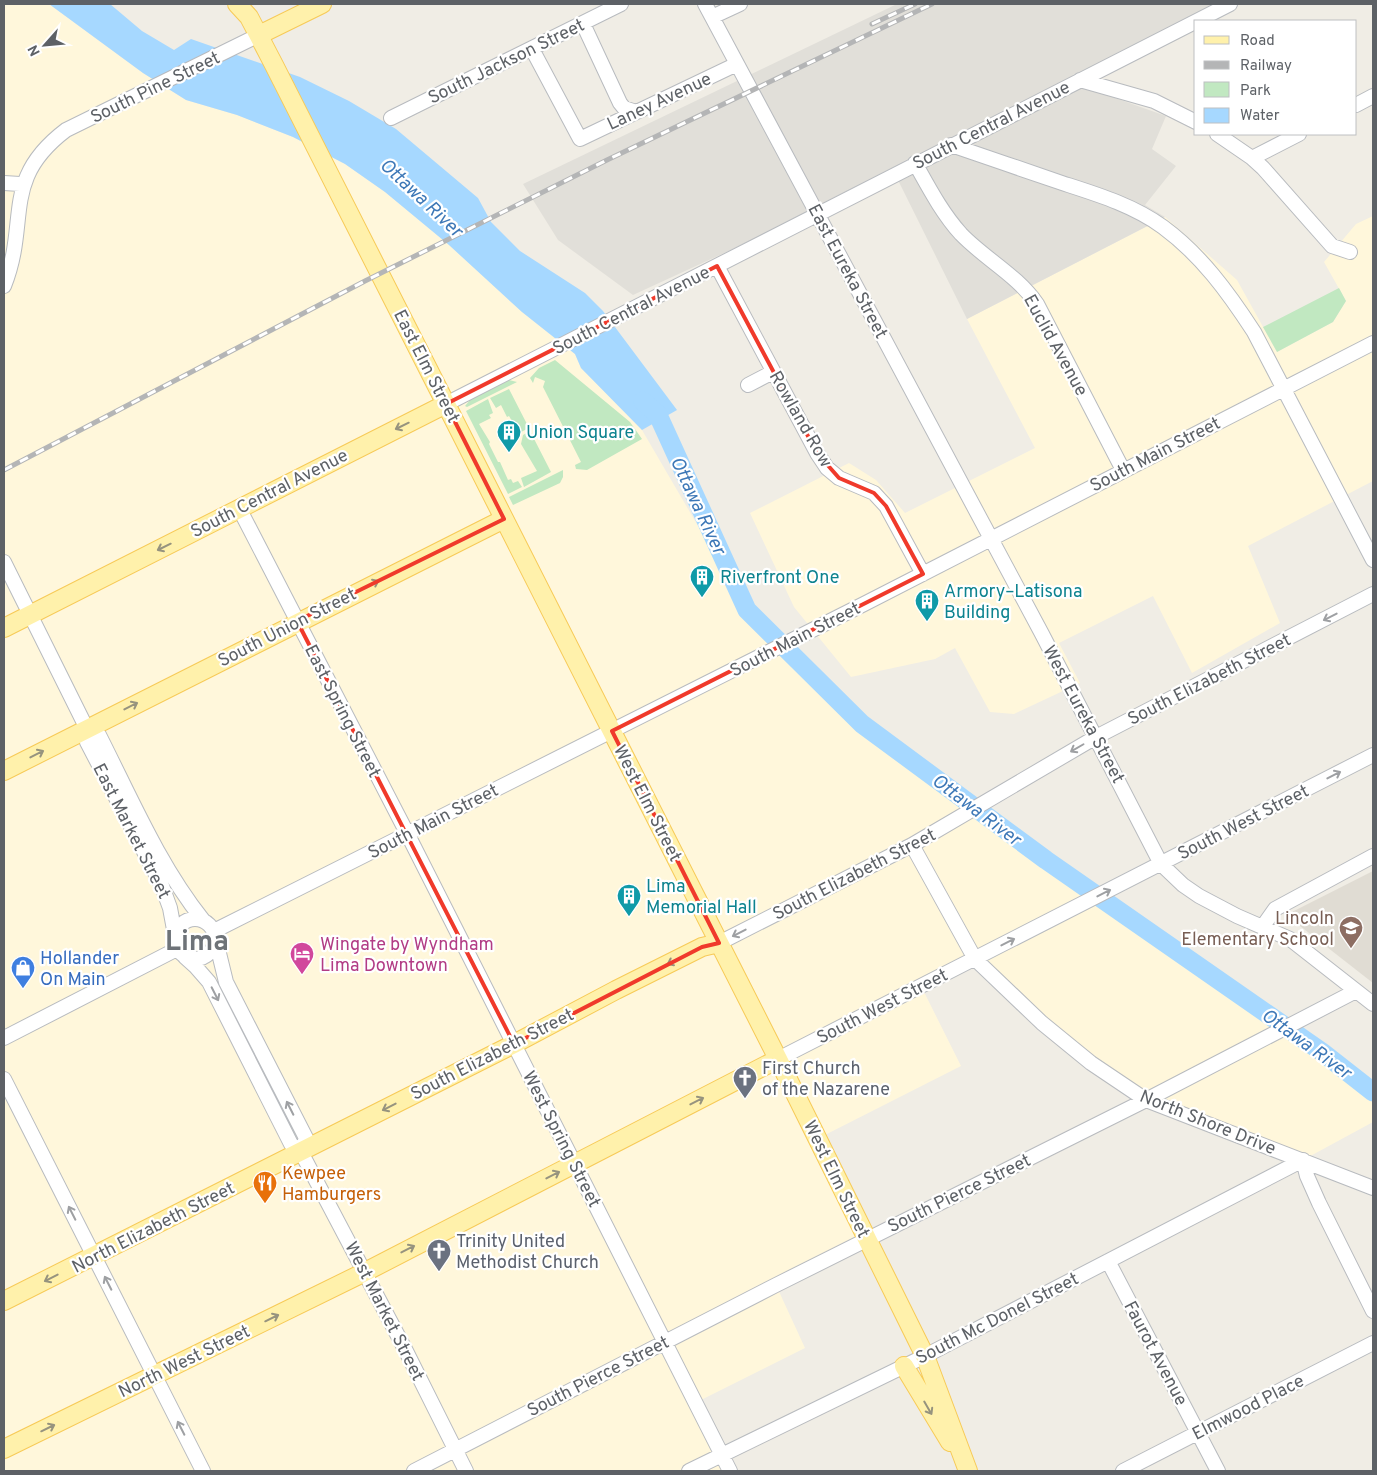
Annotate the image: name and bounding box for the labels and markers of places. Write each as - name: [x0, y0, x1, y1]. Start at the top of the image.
- building icon: Union Square: [496, 419, 522, 453]
- place label: Union Square: [526, 422, 634, 445]
- building icon: Riverfront One: [689, 564, 715, 598]
- place label: Riverfront One: [720, 567, 839, 590]
- place label: Armory–Latisona Building: [944, 581, 1082, 625]
- building icon: Armory–Latisona Building: [914, 588, 940, 622]
- place label: Lima Memorial Hall: [646, 876, 757, 920]
- building icon: Lima Memorial Hall: [616, 883, 642, 917]
- place label: Lincoln Elementary School: [1181, 908, 1334, 952]
- school or university icon: Lincoln Elementary School: [1338, 915, 1364, 949]
- place label: Wingate by Wyndham Lima Downtown: [320, 934, 494, 978]
- hotel icon: Wingate by Wyndham Lima Downtown: [289, 941, 315, 975]
- place label: Hollander On Main: [40, 948, 119, 992]
- shop icon: Hollander On Main: [10, 955, 36, 989]
- place label: First Church of the Nazarene: [762, 1058, 890, 1102]
- church icon: First Church of the Nazarene: [732, 1065, 758, 1099]
- place label: Kewpee Hamburgers: [282, 1163, 381, 1207]
- restaurant icon: Kewpee Hamburgers: [252, 1170, 278, 1204]
- place label: Trinity United Methodist Church: [456, 1231, 599, 1275]
- church icon: Trinity United Methodist Church: [426, 1238, 452, 1272]

